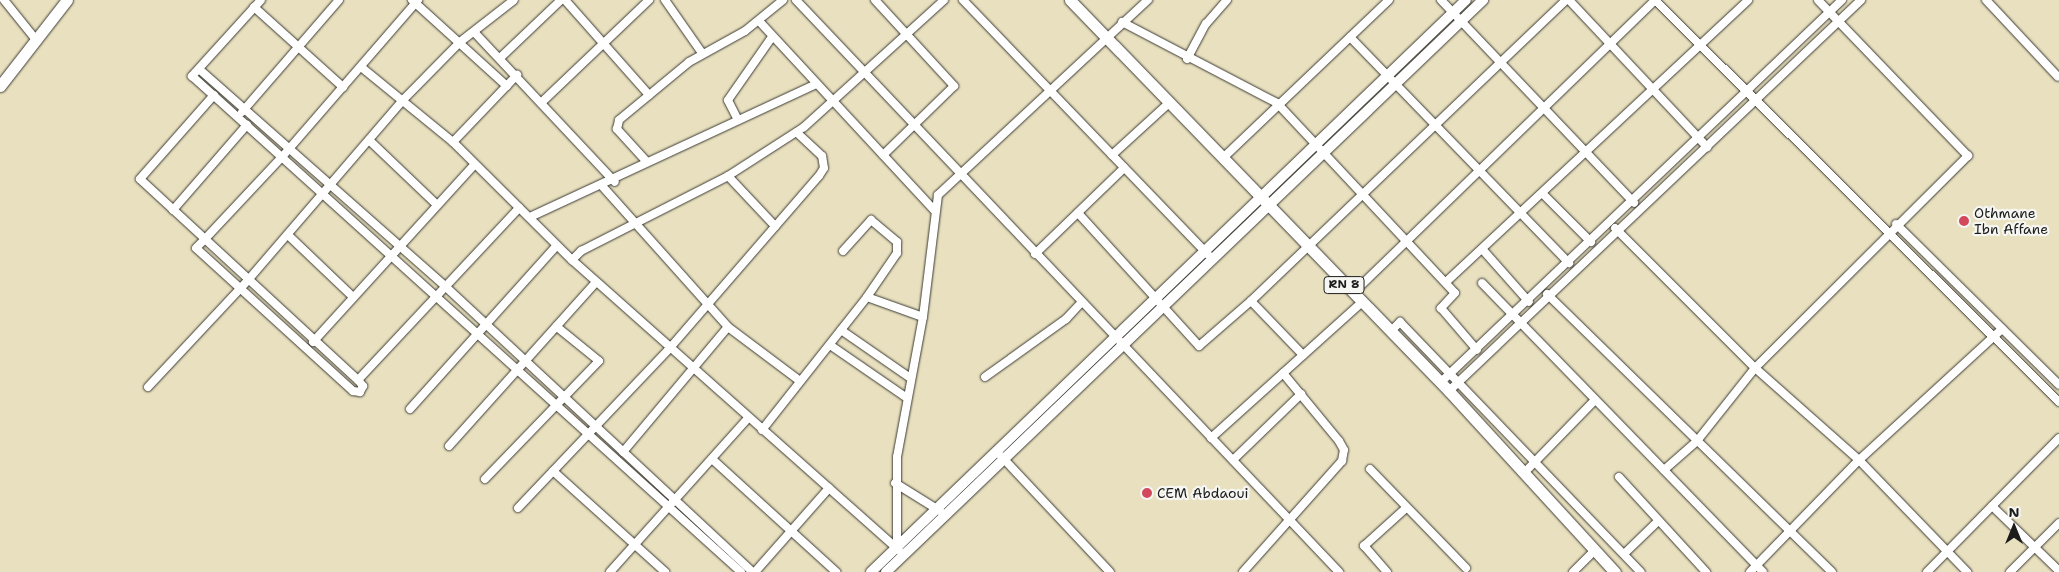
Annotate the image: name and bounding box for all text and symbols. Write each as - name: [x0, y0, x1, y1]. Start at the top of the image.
- place label: Othmane Ibn Affane: [1974, 205, 2048, 238]
- marker: Othmane Ibn Affane: [1958, 215, 1970, 227]
- road number: RN 8: [1323, 276, 1365, 294]
- place label: CEM Abdaoui: [1157, 485, 1249, 501]
- marker: CEM Abdaoui: [1141, 487, 1153, 499]
- north arrow: [1989, 502, 2039, 552]
- text: N: [2008, 503, 2020, 521]

